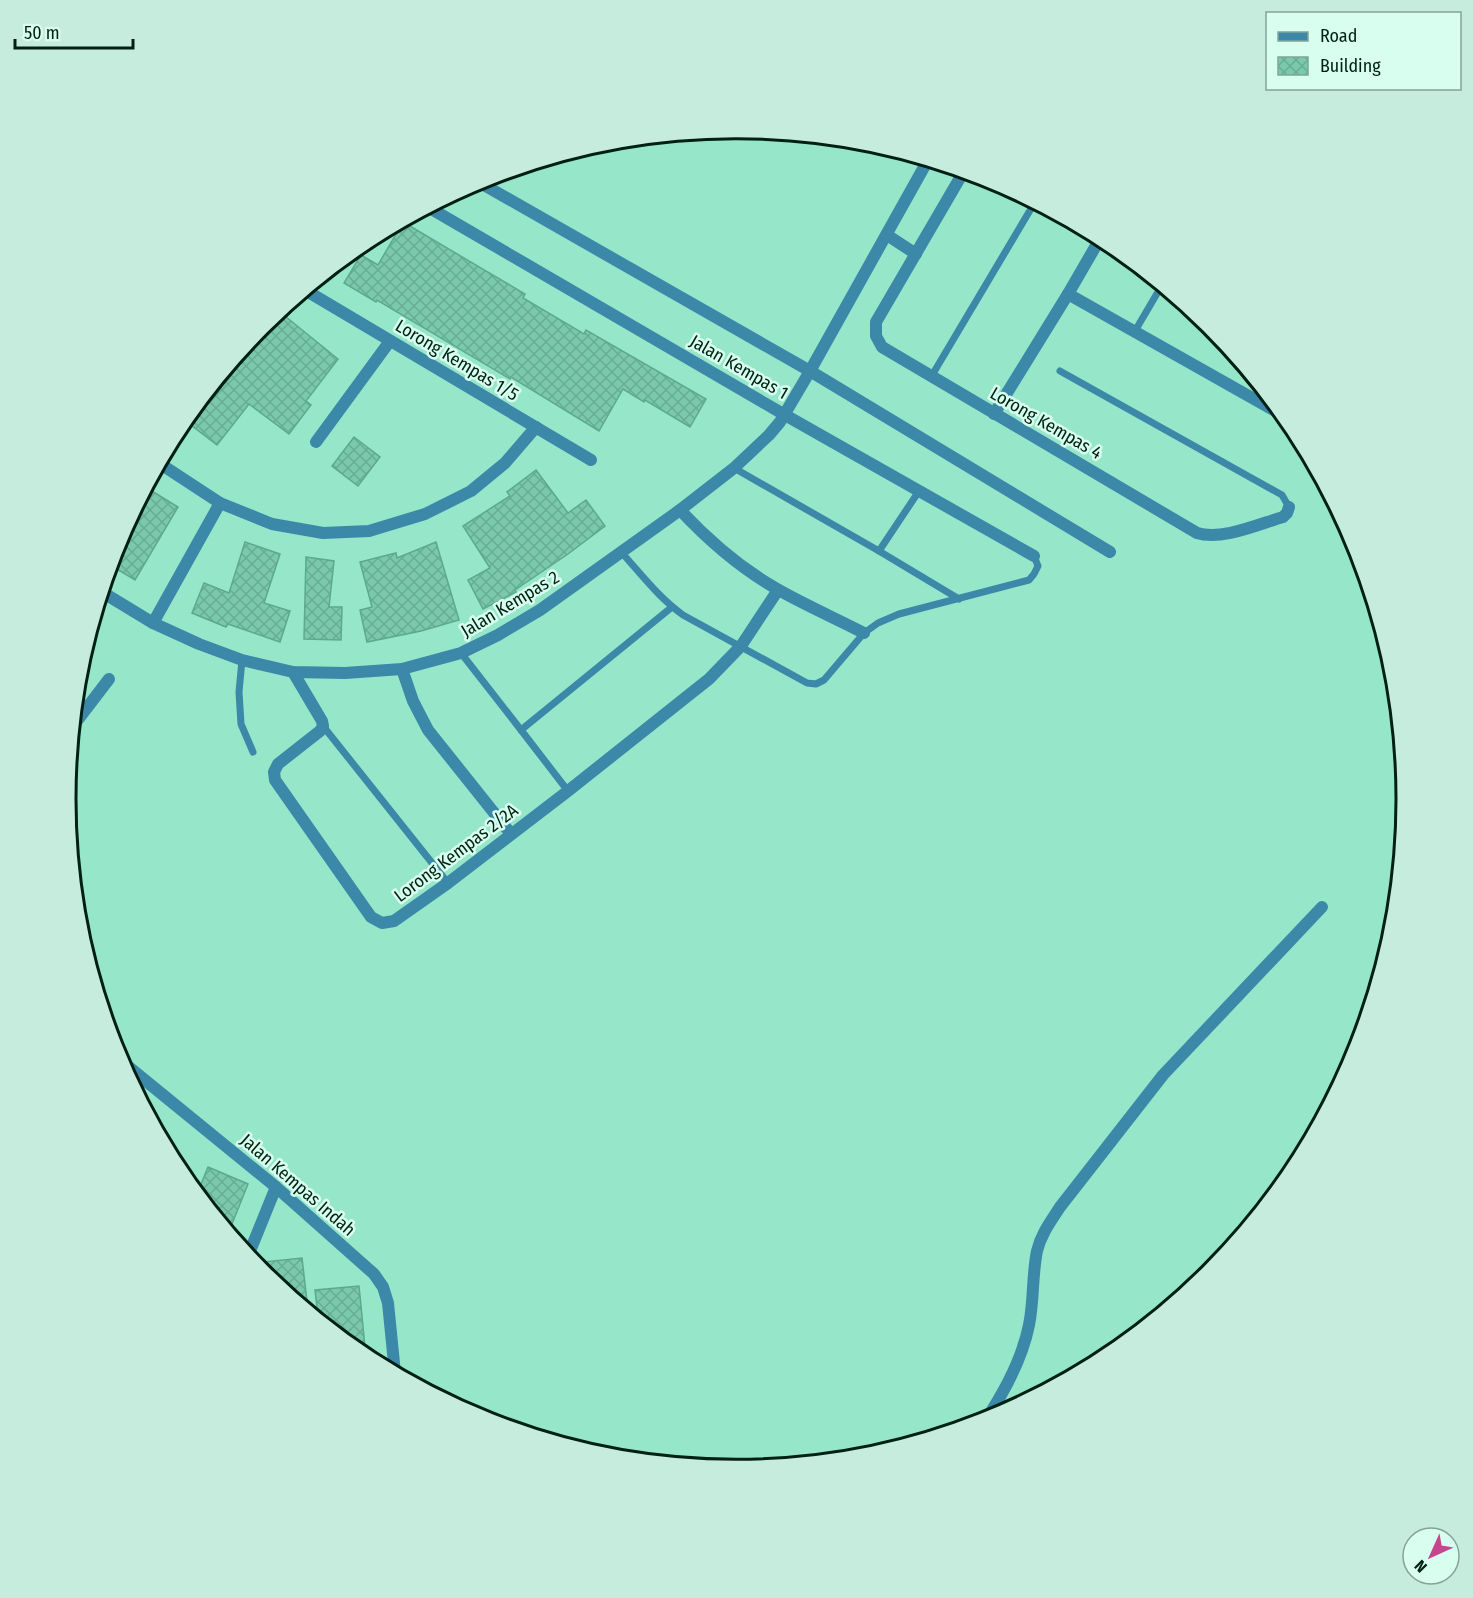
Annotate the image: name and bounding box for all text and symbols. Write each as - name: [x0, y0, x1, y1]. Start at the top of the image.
- scale bar: [15, 12, 134, 50]
- legend: [1266, 12, 1461, 90]
- text: 50 m: [24, 22, 60, 44]
- text: Road: [1320, 25, 1357, 47]
- text: Building: [1320, 55, 1381, 77]
- street label: Lorong Kempas 1/5: [391, 315, 523, 405]
- street label: Jalan Kempas 1: [686, 330, 792, 404]
- street label: Lorong Kempas 4: [986, 382, 1106, 464]
- street label: Jalan Kempas 2: [457, 566, 563, 642]
- street label: Lorong Kempas 2/2A: [390, 799, 523, 907]
- street label: Jalan Kempas Indah: [236, 1129, 360, 1241]
- north arrow: [1401, 1526, 1461, 1586]
- text: N: [1411, 1556, 1431, 1576]

